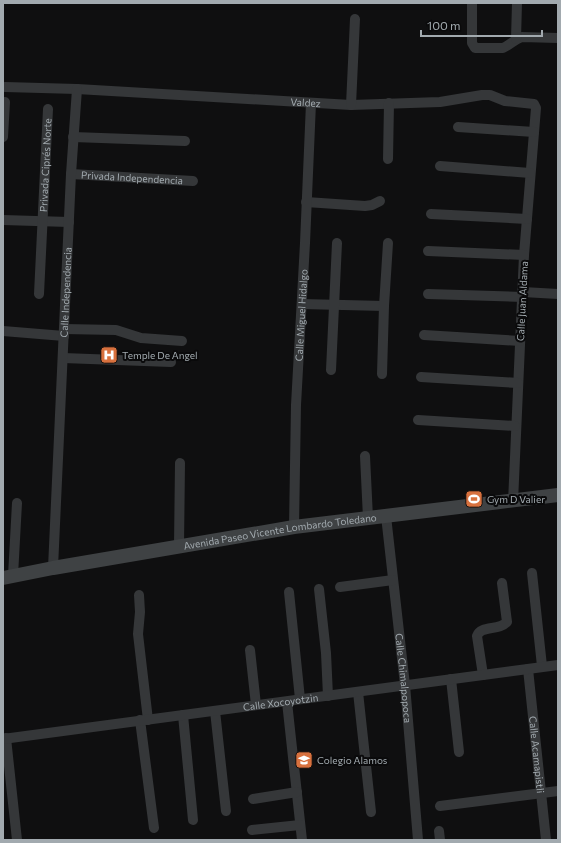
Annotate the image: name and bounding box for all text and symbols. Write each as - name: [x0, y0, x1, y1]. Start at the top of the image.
- scale bar: [421, 12, 542, 38]
- text: 100 m: [427, 18, 461, 32]
- street label: Valdez: [290, 95, 321, 109]
- street label: Privada Ciprés Norte: [37, 118, 54, 212]
- street label: Privada Independencia: [81, 169, 183, 186]
- street label: Calle Independencia: [58, 247, 74, 338]
- street label: Calle Juan Aldama: [514, 261, 530, 341]
- street label: Calle Miguel Hidalgo: [292, 269, 310, 362]
- hospital icon: Temple De Angel: [99, 345, 119, 365]
- place label: Temple De Angel: [122, 349, 198, 361]
- sports icon: Gym D Valier: [464, 489, 484, 509]
- place label: Gym D Valier: [487, 493, 545, 505]
- street label: Avenida Paseo Vicente Lombardo Toledano: [183, 511, 377, 552]
- street label: Calle Chimalpopoca: [393, 633, 414, 723]
- street label: Calle Xocoyotzin: [242, 691, 319, 713]
- street label: Calle Acamapistli: [527, 715, 547, 794]
- school or university icon: Colegio Alamos: [294, 750, 314, 770]
- place label: Colegio Alamos: [317, 754, 388, 766]

